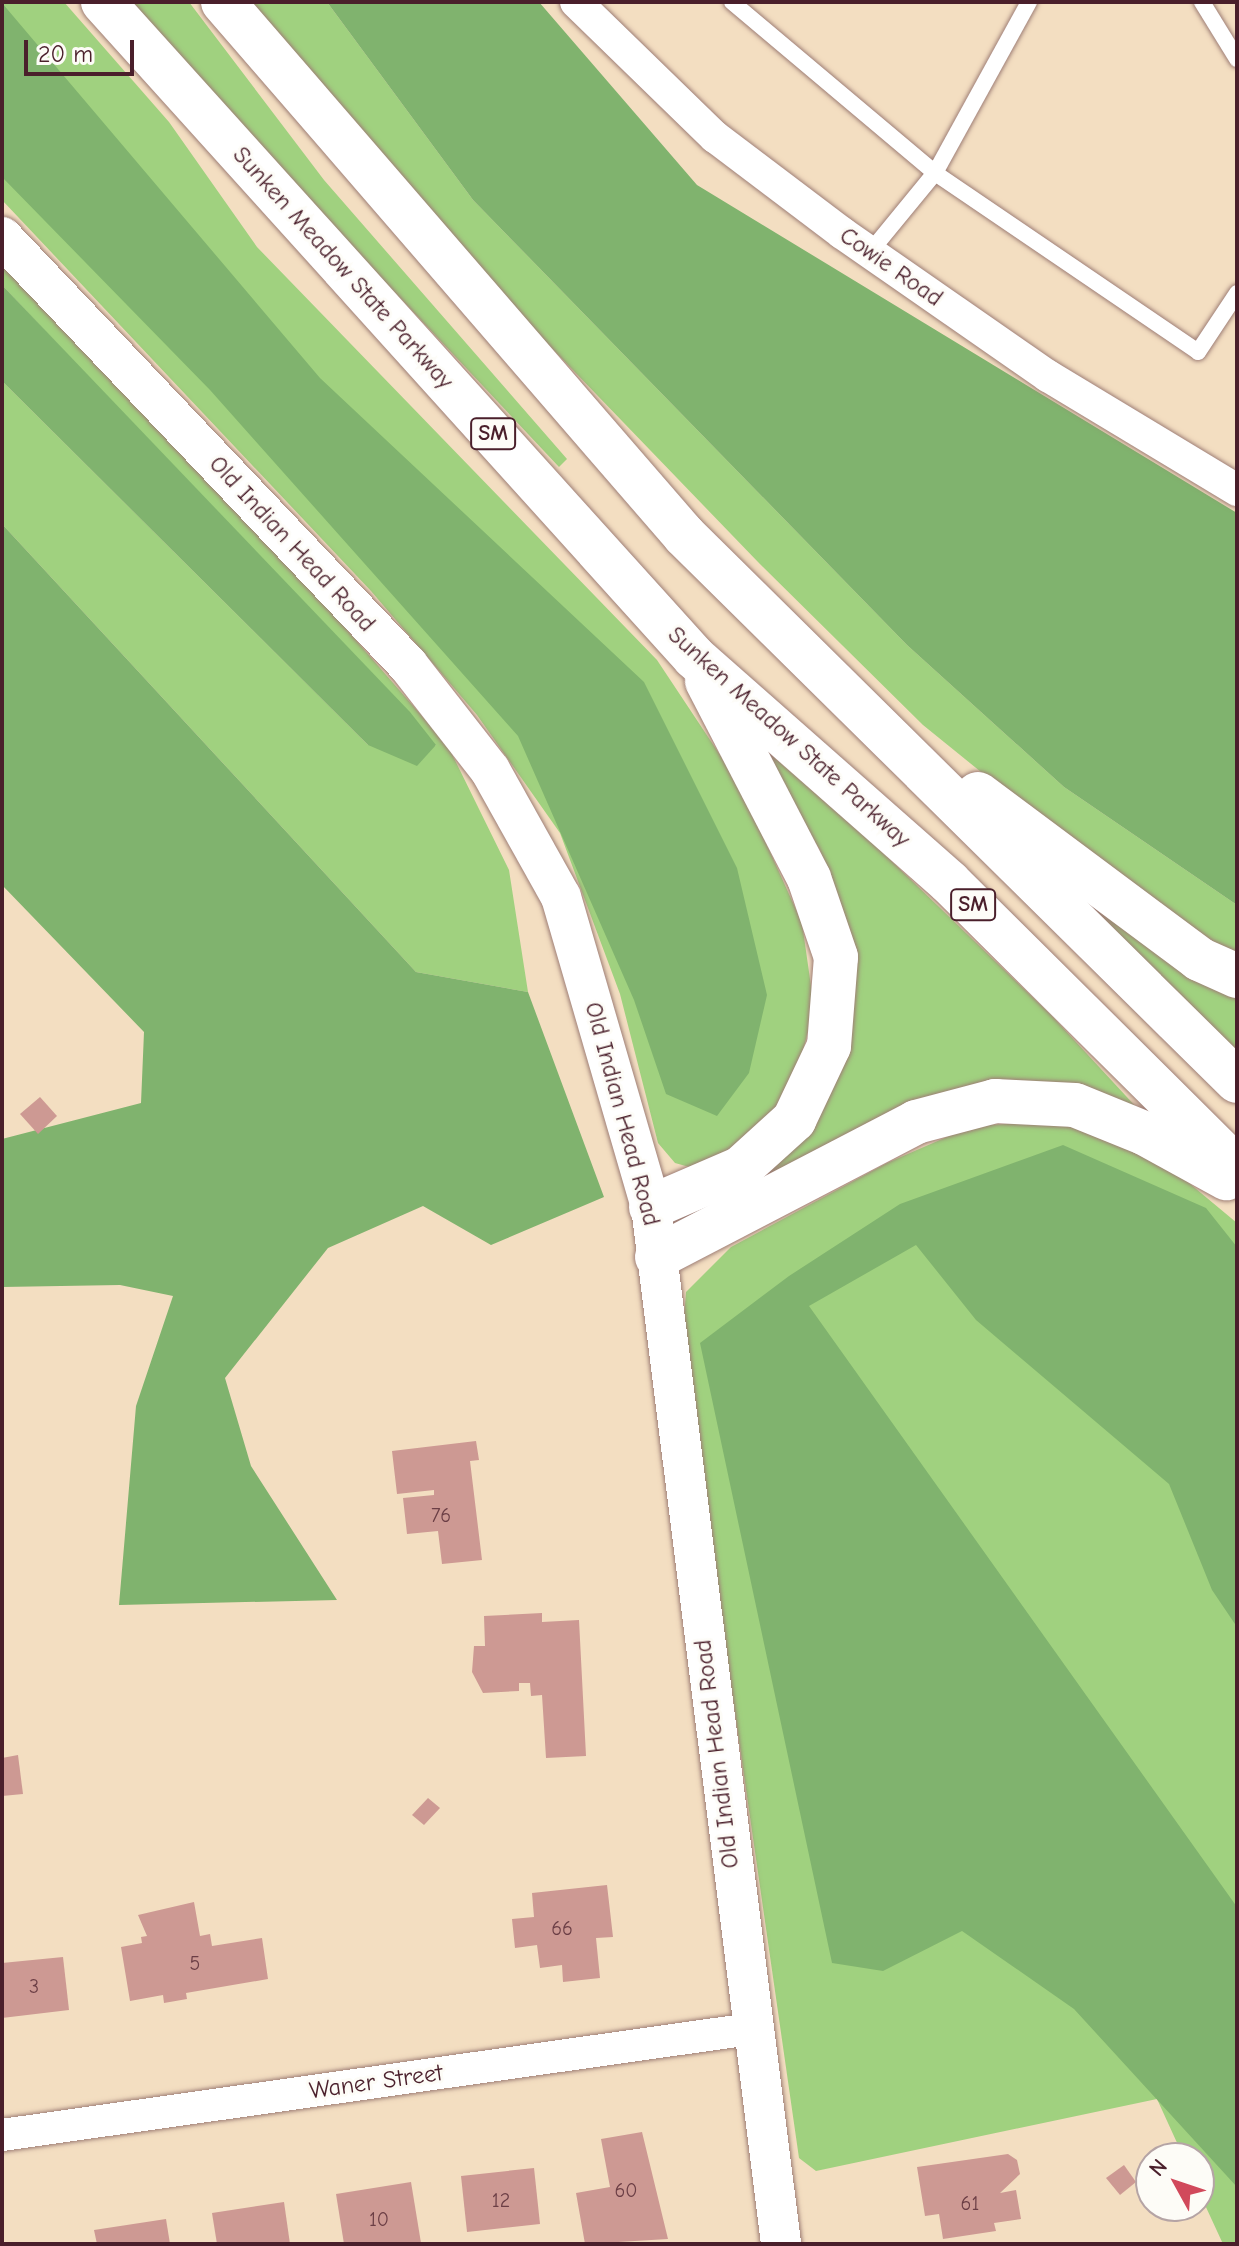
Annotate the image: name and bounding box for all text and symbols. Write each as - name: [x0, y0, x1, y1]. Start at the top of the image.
- scale bar: [28, 24, 138, 74]
- text: 20 m: [38, 40, 93, 68]
- street label: Sunken Meadow State Parkway: [226, 141, 460, 395]
- street label: Cowie Road: [834, 221, 948, 313]
- road number: SM: [469, 416, 517, 452]
- street label: Old Indian Head Road: [203, 450, 381, 638]
- street label: Sunken Meadow State Parkway: [662, 620, 916, 854]
- road number: SM: [949, 887, 997, 923]
- street label: Old Indian Head Road: [578, 999, 666, 1229]
- house number: 76: [431, 1503, 451, 1527]
- street label: Old Indian Head Road: [689, 1638, 745, 1870]
- house number: 66: [551, 1916, 573, 1940]
- house number: 5: [190, 1951, 200, 1975]
- house number: 3: [29, 1974, 39, 1998]
- street label: Waner Street: [307, 2058, 445, 2106]
- north arrow: [1135, 2142, 1215, 2222]
- text: N: [1144, 2154, 1173, 2182]
- house number: 60: [614, 2178, 638, 2202]
- house number: 12: [492, 2188, 510, 2212]
- house number: 61: [961, 2191, 979, 2215]
- house number: 10: [369, 2207, 389, 2231]

